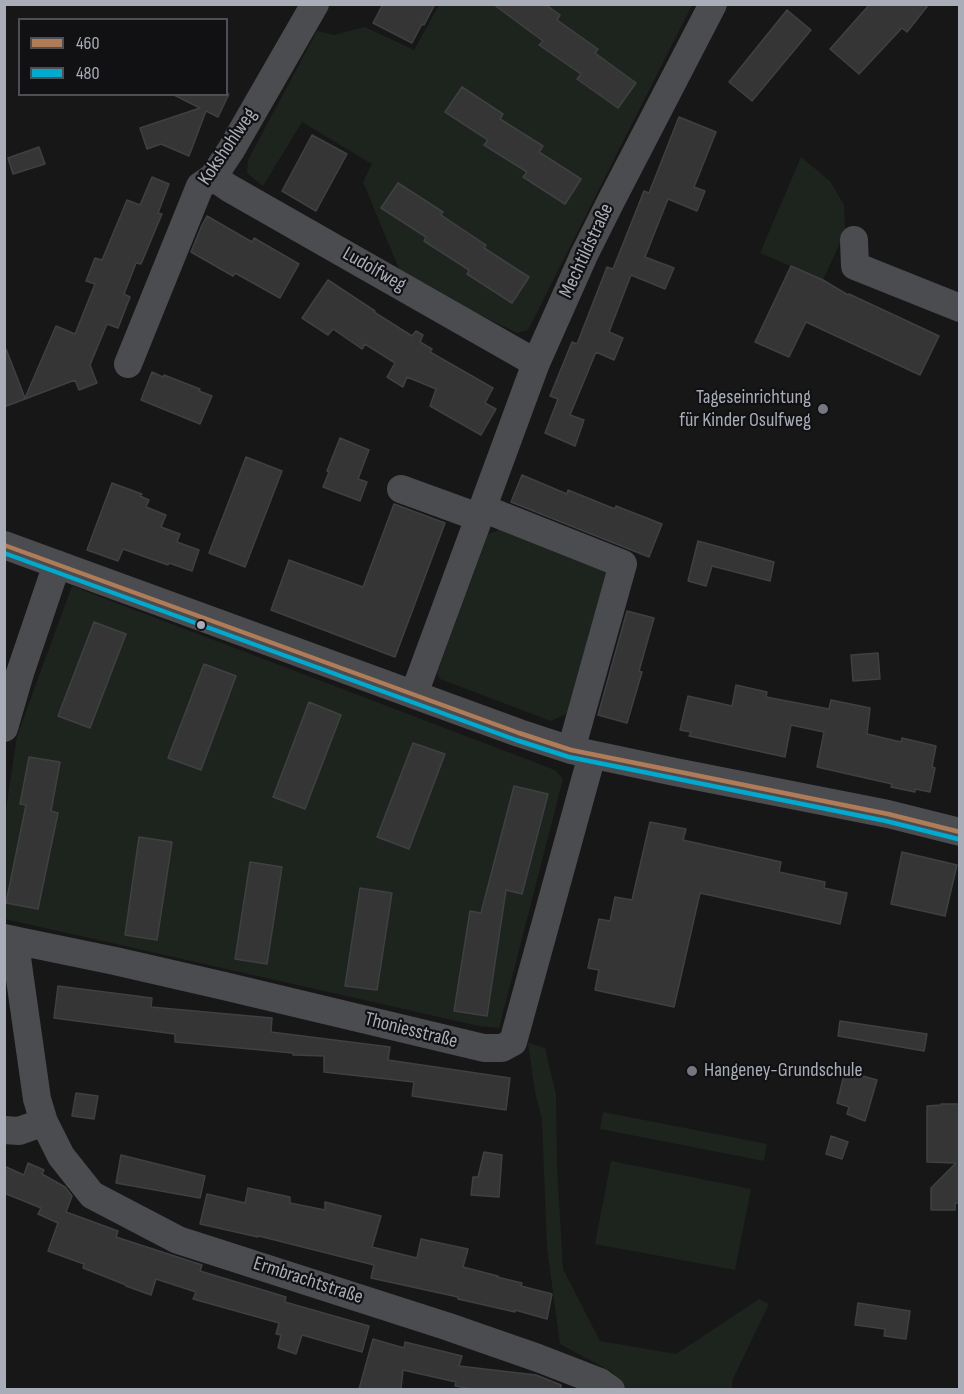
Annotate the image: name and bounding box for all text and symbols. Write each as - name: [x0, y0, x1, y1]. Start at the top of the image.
- legend: [18, 18, 228, 96]
- text: 460: [76, 33, 99, 54]
- text: 480: [76, 63, 100, 84]
- street label: Kokshohlweg: [193, 104, 263, 190]
- street label: Mechtildstraße: [555, 200, 619, 302]
- street label: Ludolfweg: [338, 242, 410, 298]
- place label: Tageseinrichtung für Kinder Osulfweg: [679, 386, 811, 433]
- marker: Tageseinrichtung für Kinder Osulfweg: [816, 402, 830, 416]
- unlabelled marker: [195, 619, 207, 631]
- street label: Thoniesstraße: [362, 1008, 460, 1054]
- place label: Hangeney-Grundschule: [704, 1059, 863, 1083]
- marker: Hangeney-Grundschule: [685, 1064, 699, 1078]
- street label: Ermbrachtstraße: [250, 1252, 366, 1310]

